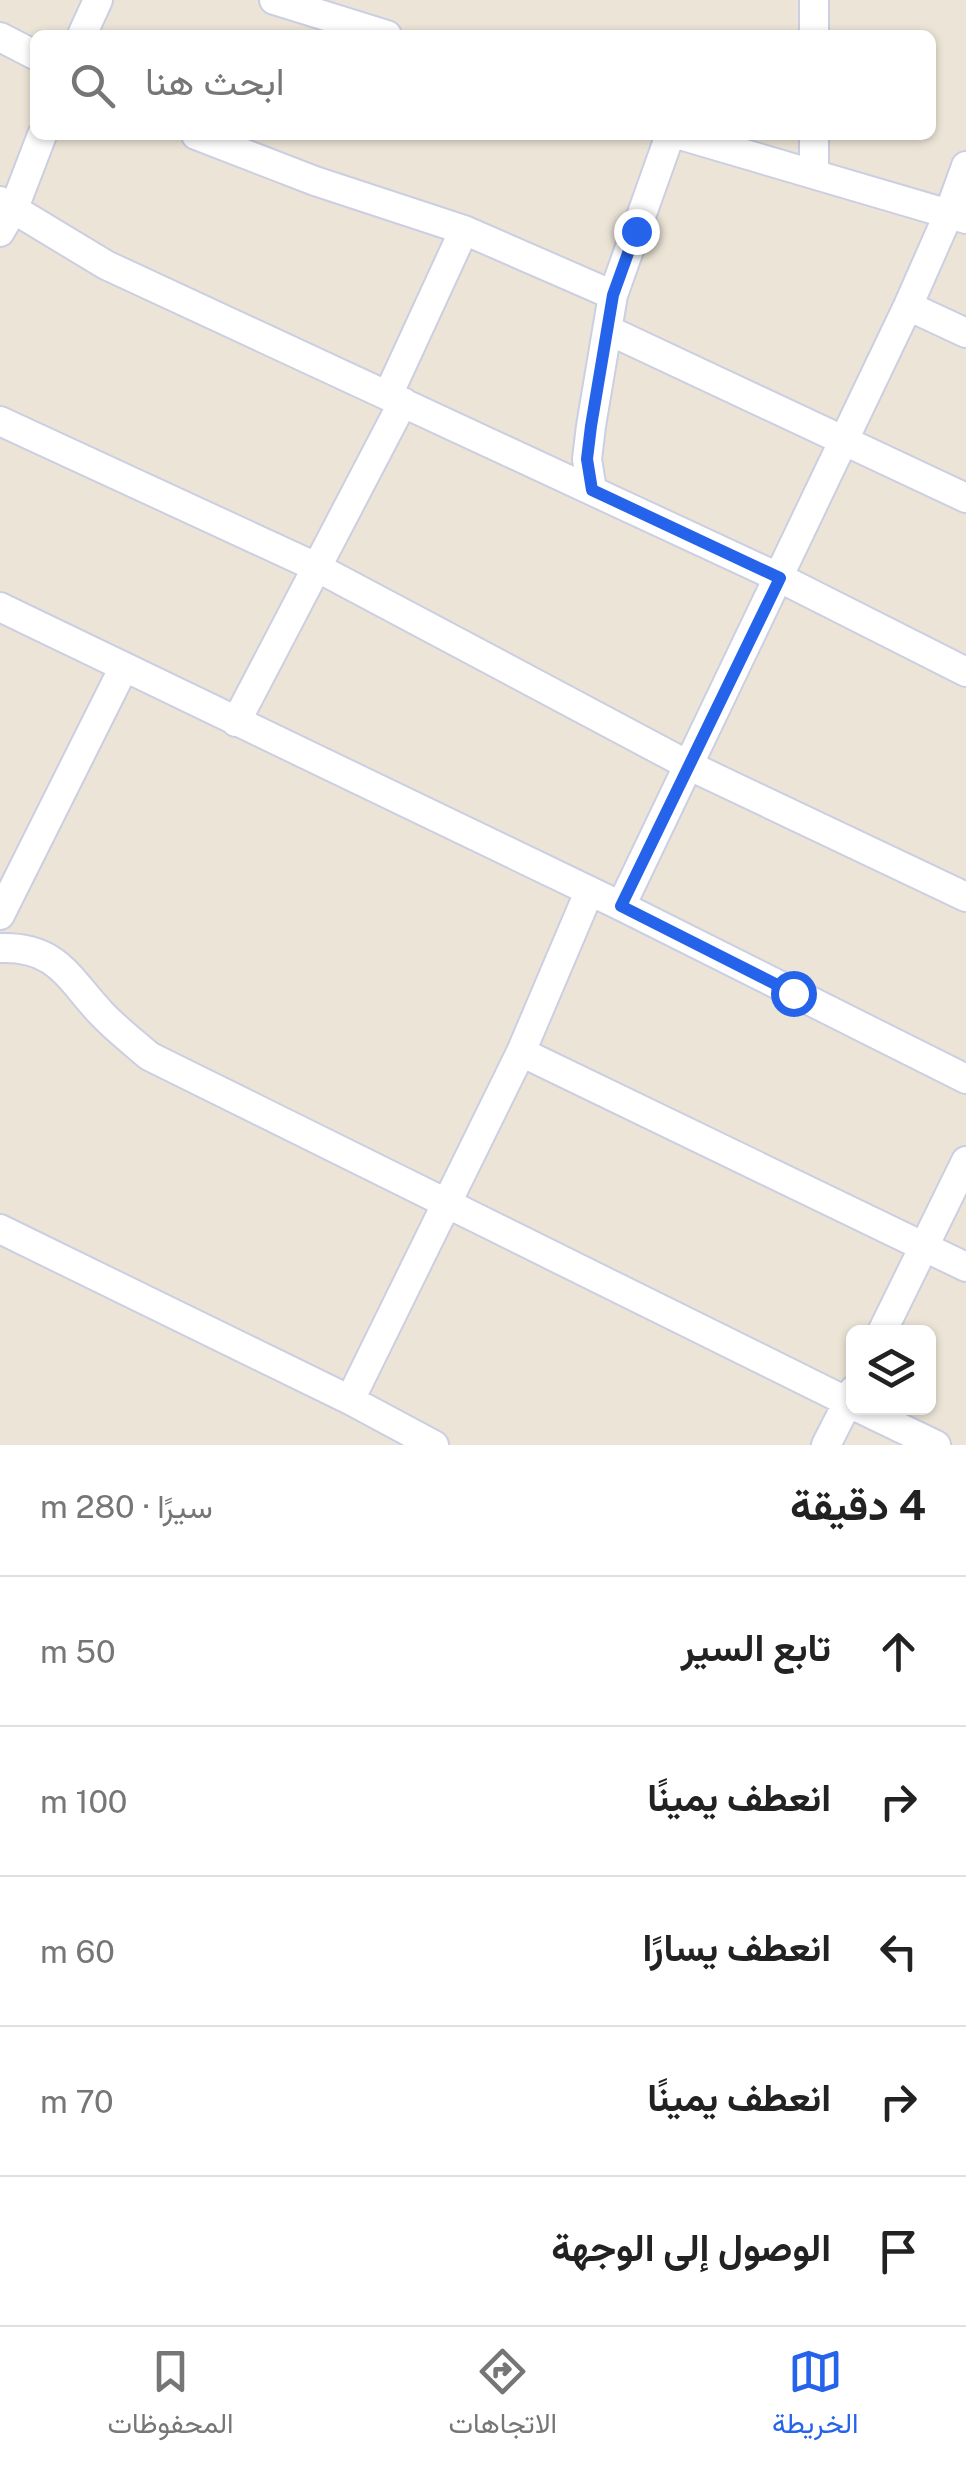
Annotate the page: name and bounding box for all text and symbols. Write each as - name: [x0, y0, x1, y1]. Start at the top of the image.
- search box: [30, 30, 936, 140]
- icon: search: [65, 58, 120, 113]
- text: ابحث هنا: [145, 59, 285, 104]
- route end: [614, 209, 660, 255]
- route start: [771, 971, 817, 1017]
- map controls: [846, 1325, 936, 1415]
- button: layers: [846, 1325, 936, 1415]
- text: 4 دقيقة: [790, 1480, 926, 1529]
- text: سيرًا · 280 m: [40, 1488, 213, 1525]
- icon: ahead: [871, 1624, 926, 1679]
- text: تابع السير: [681, 1625, 831, 1670]
- text: 50 m: [40, 1633, 116, 1670]
- icon: right: [871, 1774, 926, 1829]
- text: انعطف يمينًا: [647, 1775, 831, 1820]
- text: 100 m: [40, 1783, 127, 1820]
- icon: left: [871, 1924, 926, 1979]
- text: انعطف يسارًا: [643, 1925, 831, 1970]
- text: 60 m: [40, 1933, 115, 1970]
- icon: right: [871, 2074, 926, 2129]
- text: انعطف يمينًا: [647, 2075, 831, 2120]
- text: 70 m: [40, 2083, 114, 2120]
- icon: arrive: [871, 2224, 926, 2279]
- text: الوصول إلى الوجهة: [551, 2225, 831, 2270]
- tab: المحفوظات: [107, 2344, 234, 2448]
- tab: الاتجاهات: [448, 2344, 557, 2448]
- tab: الخريطة: [772, 2344, 859, 2448]

